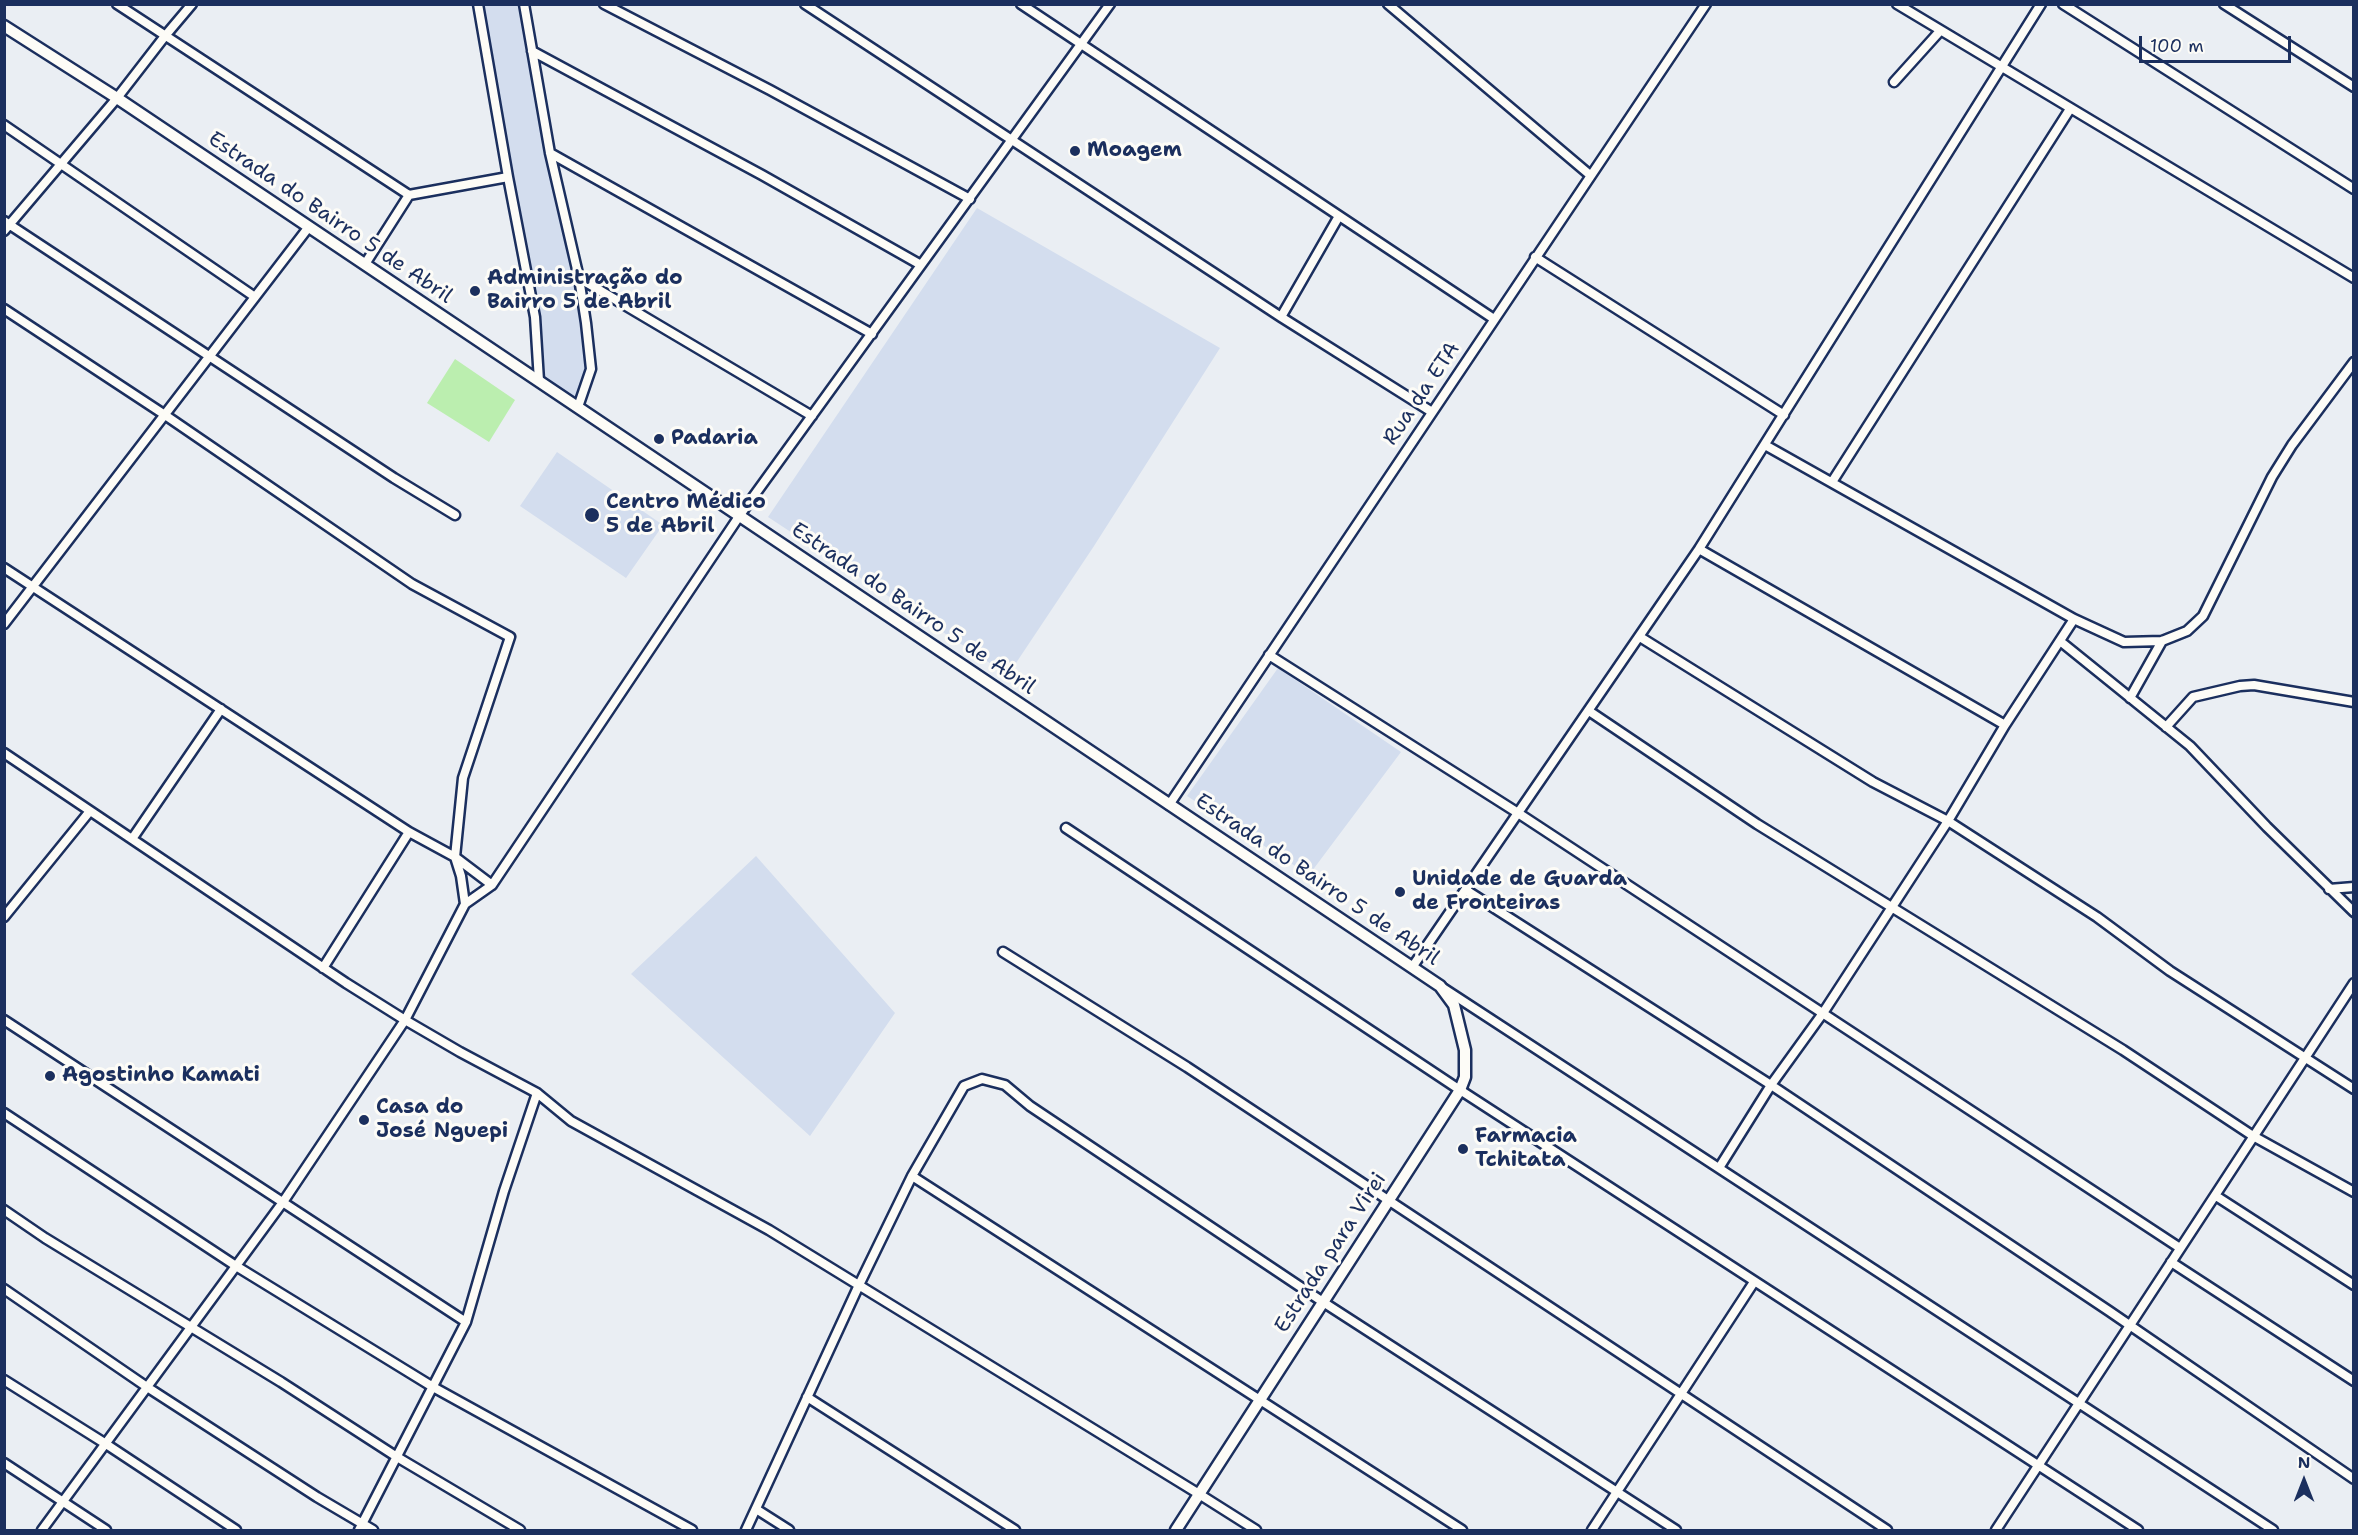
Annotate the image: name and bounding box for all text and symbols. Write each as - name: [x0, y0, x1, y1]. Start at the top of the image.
- scale bar: [2142, 24, 2294, 62]
- text: 100 m: [2150, 34, 2204, 58]
- street label: Estrada do Bairro 5 de Abril: [203, 127, 457, 309]
- place label: Moagem: [1087, 138, 1182, 164]
- marker: Moagem: [1068, 144, 1082, 158]
- place label: Administração do Bairro 5 de Abril: [487, 266, 683, 316]
- marker: Administração do Bairro 5 de Abril: [468, 284, 482, 298]
- street label: Rua da ETA: [1378, 338, 1466, 450]
- place label: Padaria: [671, 426, 758, 452]
- marker: Padaria: [652, 432, 666, 446]
- place label: Centro Médico 5 de Abril: [606, 490, 766, 540]
- marker: Centro Médico 5 de Abril: [583, 506, 601, 524]
- street label: Estrada do Bairro 5 de Abril: [786, 518, 1040, 700]
- street label: Estrada do Bairro 5 de Abril: [1190, 789, 1444, 971]
- place label: Unidade de Guarda de Fronteiras: [1412, 867, 1627, 917]
- marker: Unidade de Guarda de Fronteiras: [1393, 885, 1407, 899]
- place label: Agostinho Kamati: [62, 1063, 260, 1089]
- marker: Agostinho Kamati: [43, 1069, 57, 1083]
- place label: Casa do José Nguepi: [376, 1095, 508, 1145]
- marker: Casa do José Nguepi: [357, 1113, 371, 1127]
- place label: Farmacia Tchitata: [1475, 1124, 1577, 1174]
- marker: Farmacia Tchitata: [1456, 1142, 1470, 1156]
- street label: Estrada para Virei: [1270, 1168, 1392, 1338]
- north arrow: [2274, 1451, 2334, 1511]
- text: N: [2298, 1452, 2310, 1473]

